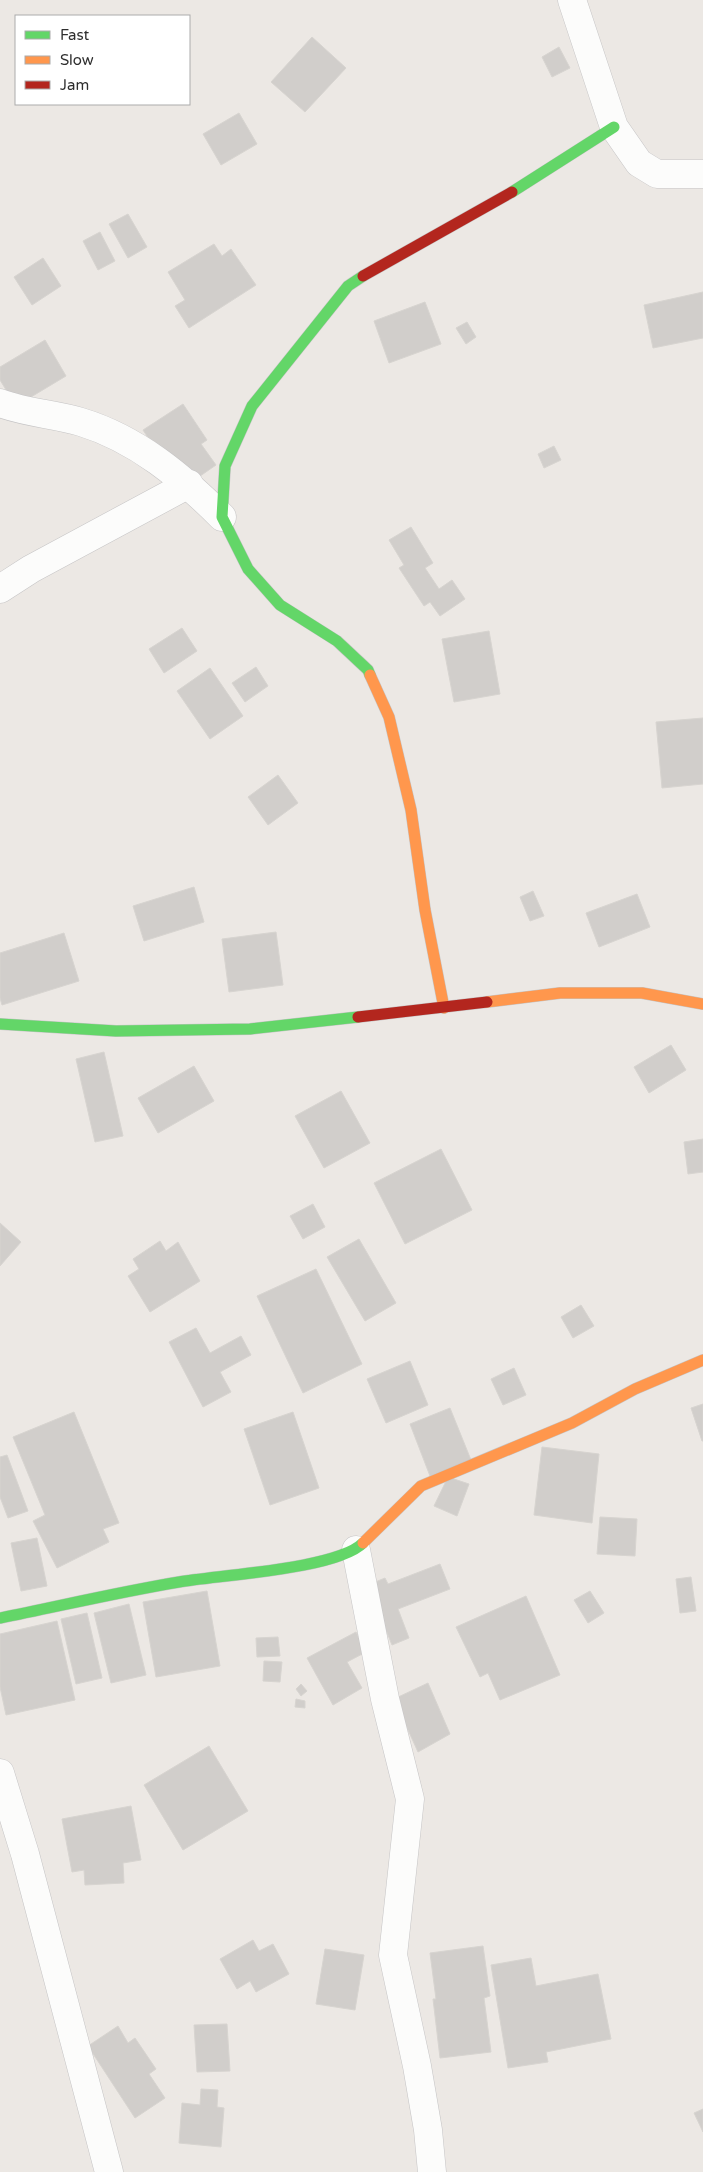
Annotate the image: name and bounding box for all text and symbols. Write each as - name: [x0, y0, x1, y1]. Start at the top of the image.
- legend: [15, 15, 190, 105]
- text: Fast: [60, 26, 90, 44]
- text: Slow: [60, 51, 94, 69]
- text: Jam: [60, 76, 89, 94]

